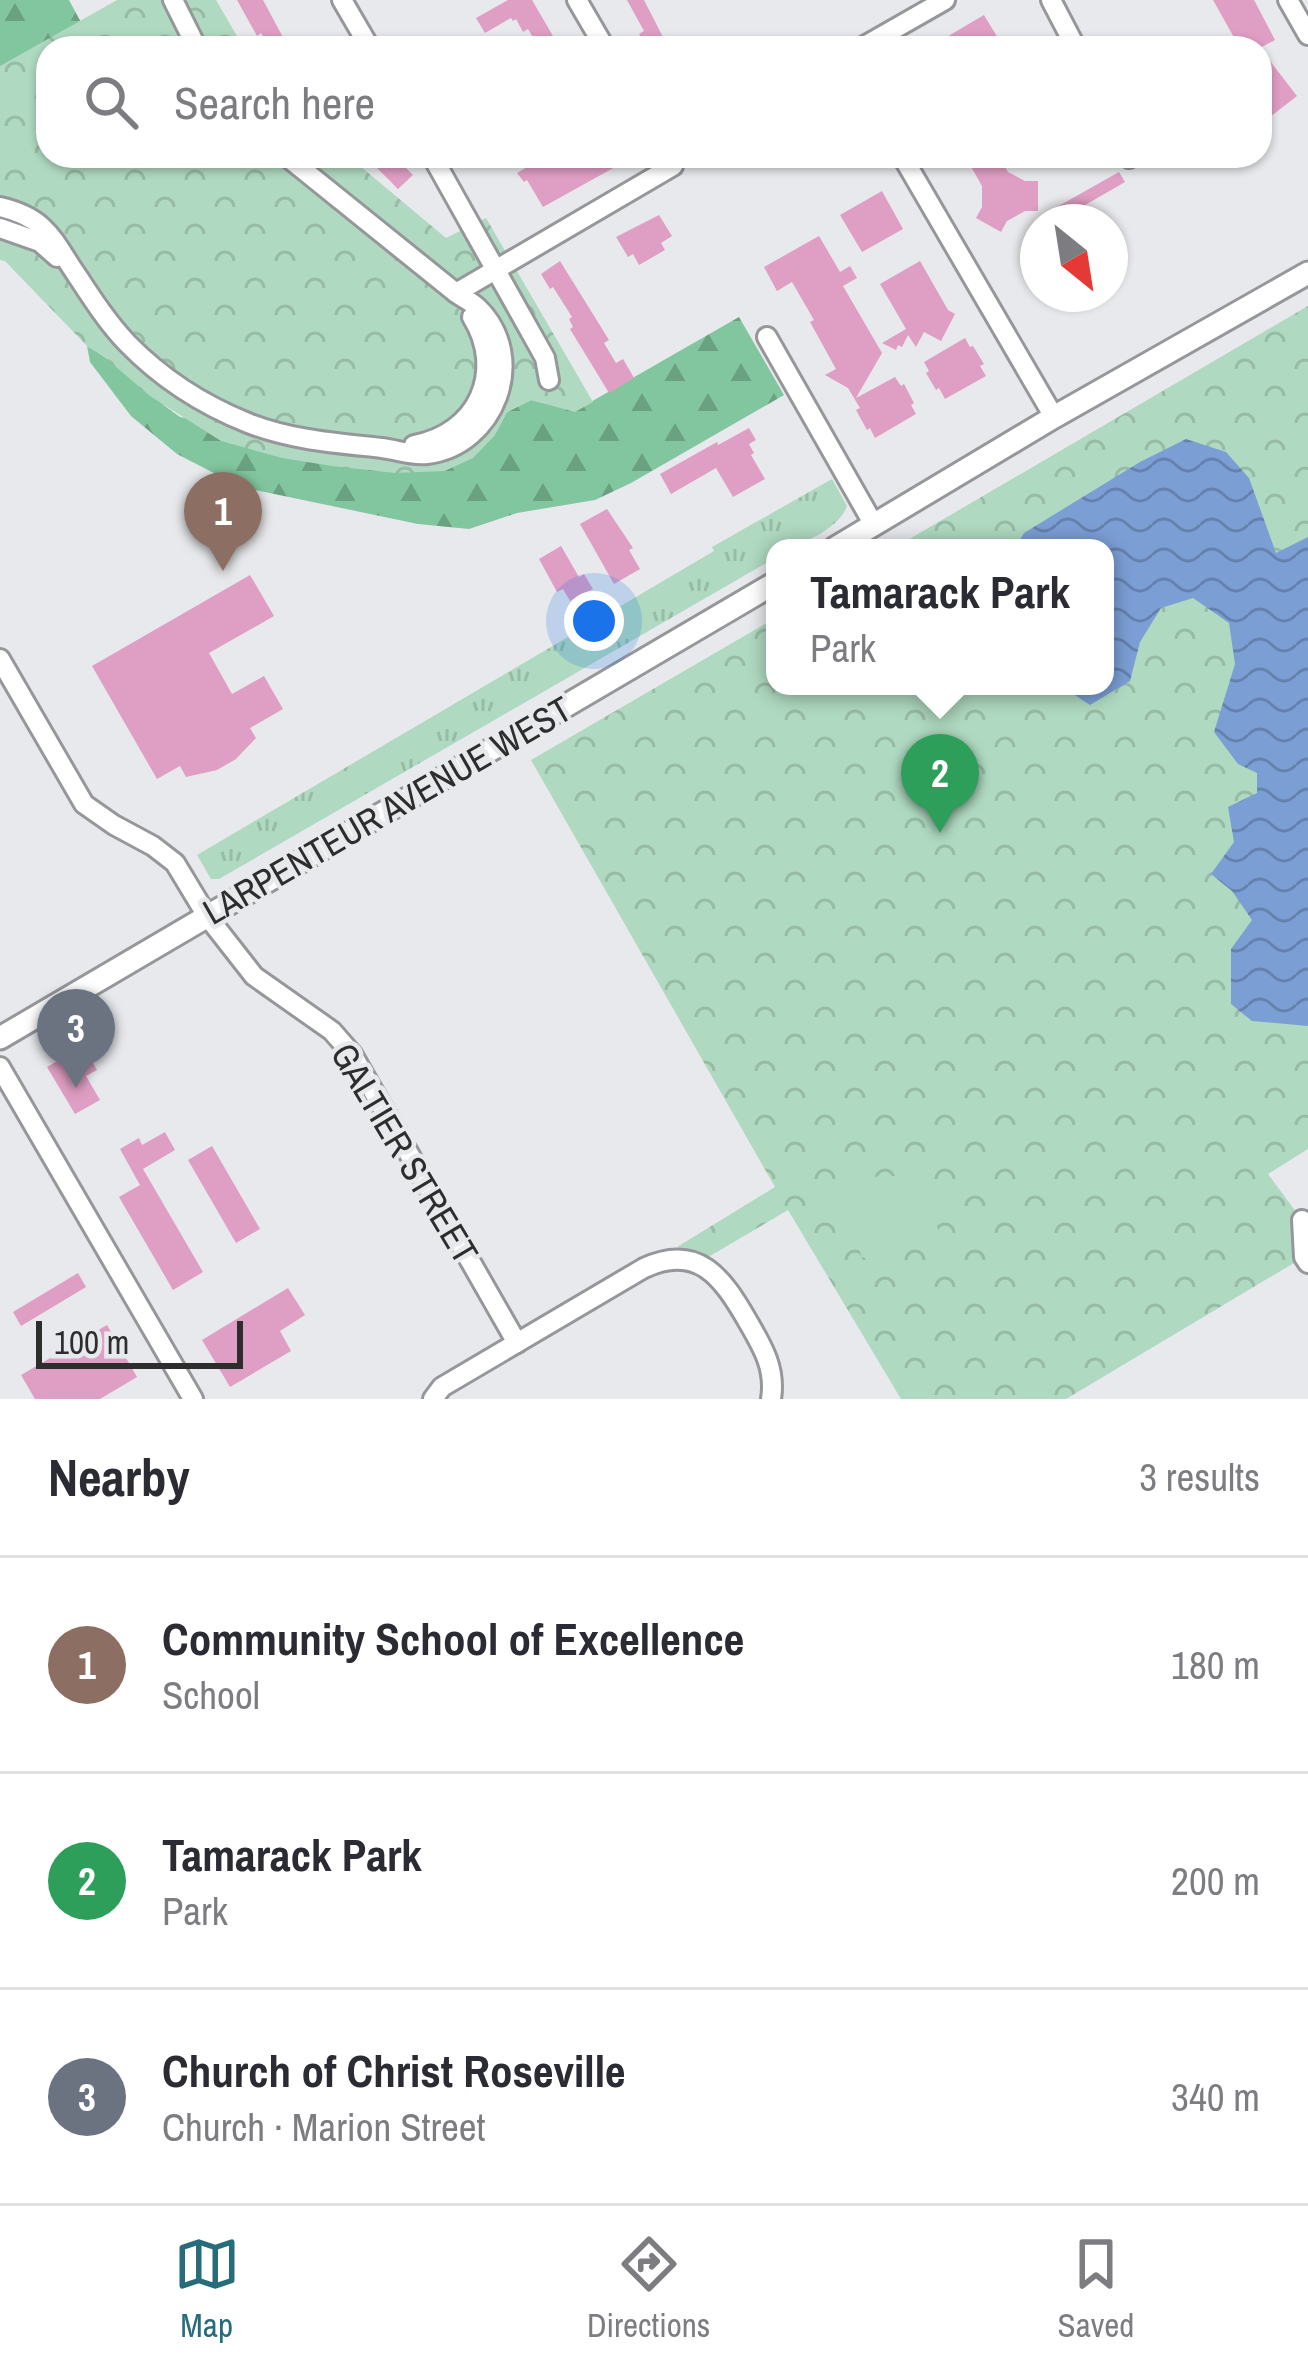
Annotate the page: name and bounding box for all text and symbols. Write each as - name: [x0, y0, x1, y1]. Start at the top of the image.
- search box: [36, 36, 1272, 168]
- icon: search: [78, 69, 144, 135]
- text: Search here: [174, 72, 375, 133]
- north arrow: [1020, 204, 1128, 312]
- pin: 1: [184, 472, 262, 571]
- popup: [766, 539, 1114, 695]
- text: Tamarack Park: [810, 561, 1070, 622]
- your location: [564, 591, 624, 651]
- text: Park: [810, 622, 876, 674]
- street label: LARPENTEUR AVENUE WEST: [194, 685, 580, 935]
- pin: 2: [901, 734, 979, 833]
- pin: 3: [37, 989, 115, 1088]
- street label: GALTIER STREET: [320, 1034, 490, 1272]
- scale bar: [36, 1315, 243, 1368]
- text: 100 m: [54, 1320, 129, 1364]
- text: Nearby: [48, 1443, 190, 1512]
- text: 3 results: [1139, 1451, 1260, 1503]
- text: Community School of Excellence: [162, 1608, 744, 1669]
- text: 1: [78, 1639, 96, 1691]
- text: 180 m: [1171, 1639, 1260, 1691]
- text: School: [162, 1669, 260, 1721]
- text: Tamarack Park: [162, 1824, 422, 1885]
- text: 2: [78, 1855, 96, 1907]
- text: 200 m: [1171, 1855, 1260, 1907]
- text: Park: [162, 1885, 228, 1937]
- text: Church of Christ Roseville: [162, 2040, 625, 2101]
- text: 3: [78, 2071, 96, 2123]
- text: 340 m: [1171, 2071, 1260, 2123]
- text: Church · Marion Street: [162, 2101, 486, 2153]
- tab: Map: [174, 2231, 240, 2347]
- tab: Directions: [587, 2231, 710, 2347]
- tab: Saved: [1058, 2231, 1134, 2347]

